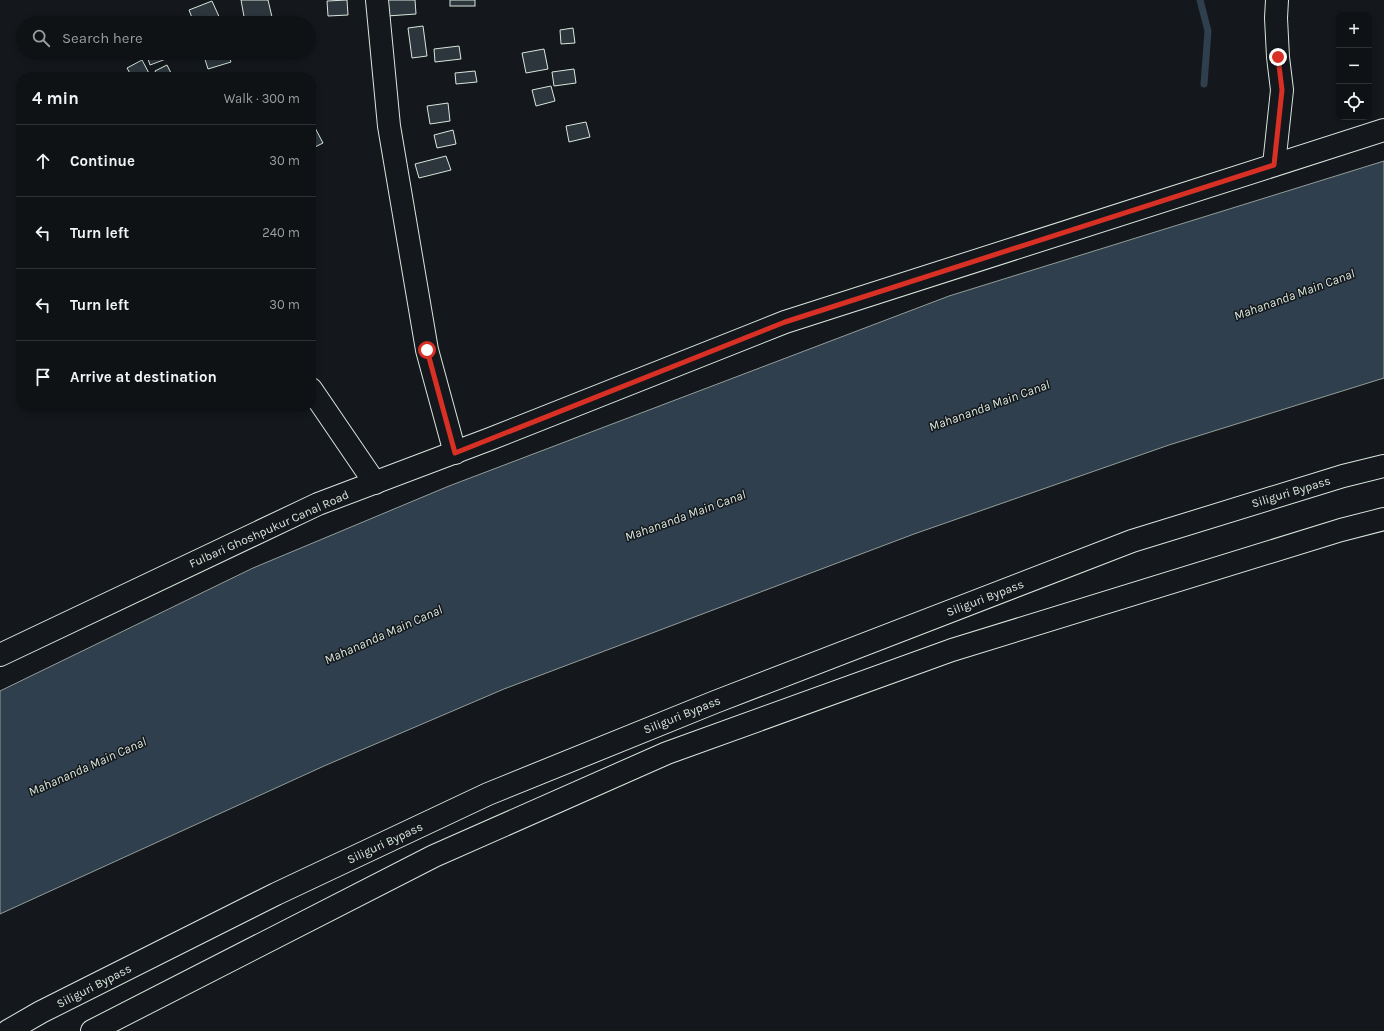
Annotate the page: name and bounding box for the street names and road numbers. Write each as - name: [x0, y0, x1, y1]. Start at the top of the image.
- street label: Siliguri Bypass: [1250, 473, 1332, 511]
- street label: Fulbari Ghoshpukur Canal Road: [187, 487, 351, 571]
- street label: Siliguri Bypass: [944, 577, 1026, 619]
- street label: Siliguri Bypass: [641, 693, 723, 737]
- street label: Siliguri Bypass: [345, 819, 425, 867]
- street label: Siliguri Bypass: [54, 961, 134, 1011]

